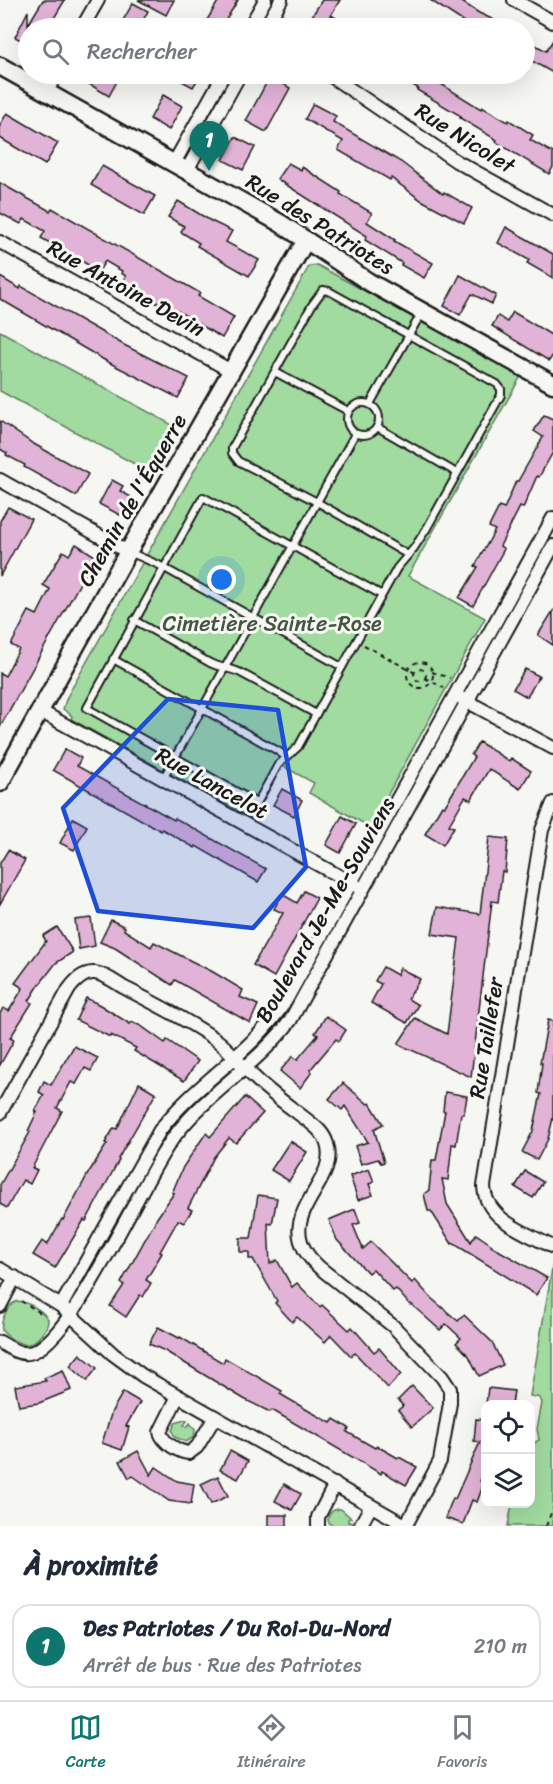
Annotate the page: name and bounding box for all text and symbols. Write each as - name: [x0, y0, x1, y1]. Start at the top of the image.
- search box: [18, 18, 535, 84]
- text: Rechercher: [87, 32, 197, 71]
- icon: search: [39, 35, 72, 68]
- street label: Rue Nicolet: [407, 92, 524, 185]
- pin: 1: [190, 122, 228, 171]
- street label: Rue des Patriotes: [238, 163, 402, 285]
- street label: Rue Antoine Devin: [40, 228, 213, 348]
- street label: Chemin de l'Équerre: [67, 406, 198, 594]
- your location: [207, 565, 236, 594]
- park label: Cimetière Sainte-Rose: [162, 604, 382, 643]
- street label: Rue Lancelot: [148, 736, 276, 830]
- street label: Boulevard Je-Me-Souviens: [244, 789, 406, 1031]
- street label: Rue Taillefer: [457, 973, 515, 1101]
- map controls: [481, 1400, 535, 1508]
- button: locate: [481, 1400, 535, 1454]
- button: layers: [481, 1454, 535, 1508]
- text: À proximité: [24, 1542, 158, 1588]
- text: Des Patriotes / Du Roi-Du-Nord: [83, 1609, 390, 1648]
- text: 1: [41, 1629, 50, 1664]
- text: 210 m: [474, 1629, 527, 1664]
- text: Arrêt de bus · Rue des Patriotes: [83, 1648, 361, 1683]
- tab: Carte: [66, 1711, 106, 1776]
- tab: Itinéraire: [237, 1711, 306, 1776]
- tab: Favoris: [437, 1711, 487, 1776]

